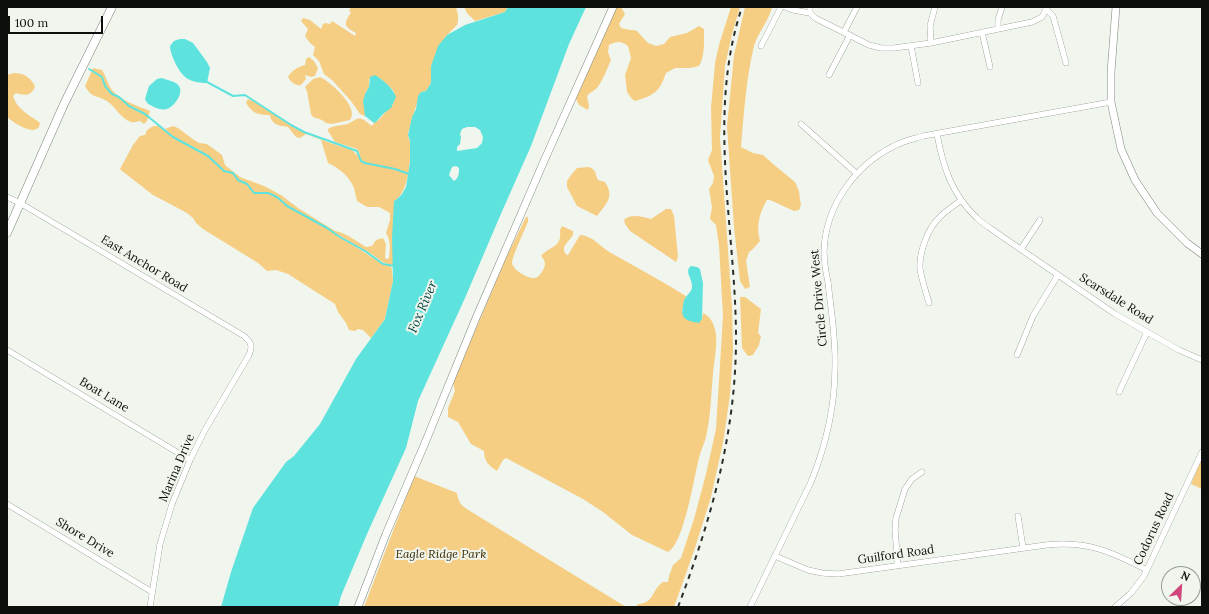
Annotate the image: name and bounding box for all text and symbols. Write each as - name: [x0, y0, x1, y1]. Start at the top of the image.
- scale bar: [10, 8, 105, 34]
- text: 100 m: [15, 15, 48, 30]
- street label: East Anchor Road: [98, 232, 190, 296]
- street label: Circle Drive West: [808, 249, 830, 347]
- street label: Scarsdale Road: [1076, 271, 1156, 327]
- water label: Fox River: [405, 279, 441, 335]
- street label: Boat Lane: [76, 375, 132, 415]
- street label: Marina Drive: [156, 432, 198, 504]
- street label: Codorus Road: [1131, 490, 1177, 568]
- street label: Shore Drive: [53, 515, 117, 561]
- street label: Guilford Road: [857, 542, 935, 568]
- park label: Eagle Ridge Park: [396, 548, 486, 562]
- north arrow: [1161, 566, 1201, 606]
- text: N: [1179, 568, 1192, 584]

